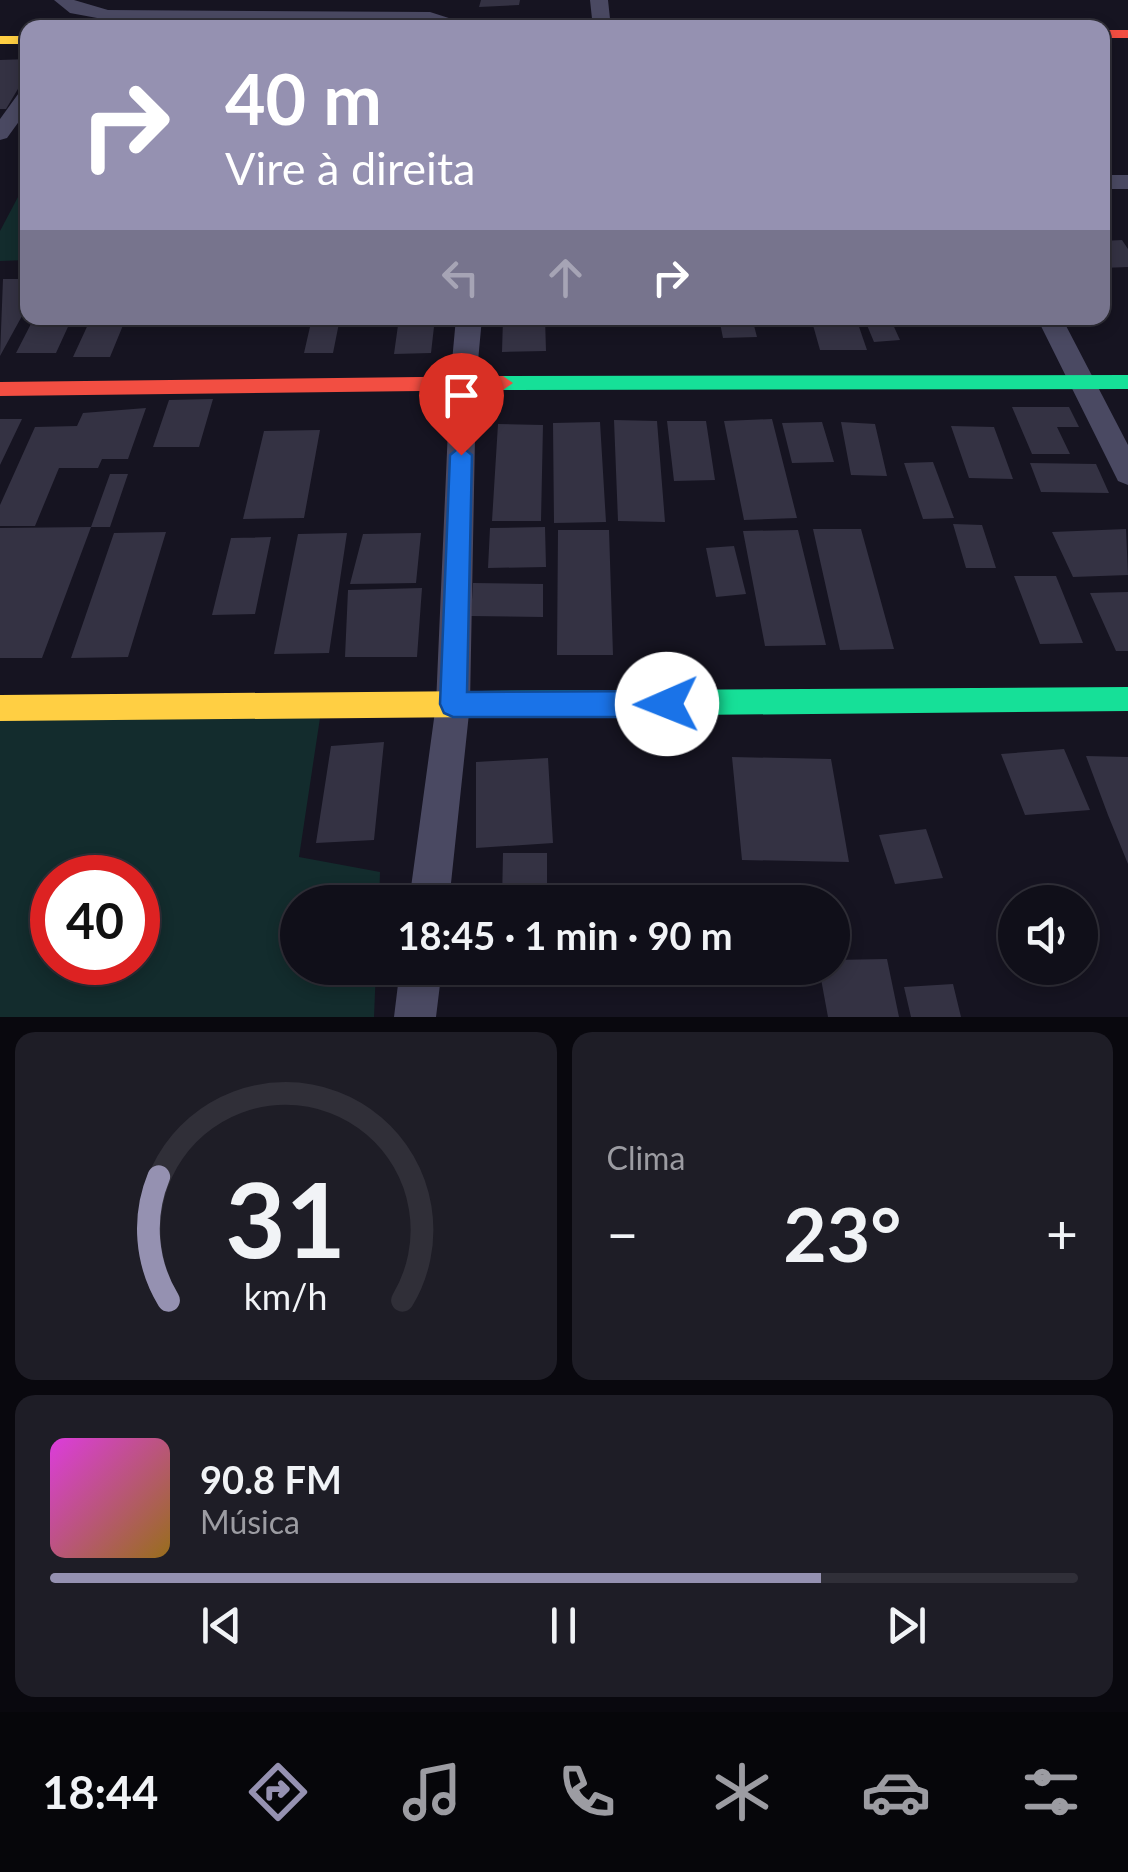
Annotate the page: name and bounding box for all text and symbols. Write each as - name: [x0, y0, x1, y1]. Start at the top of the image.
- text: 40 m: [225, 56, 382, 140]
- icon: right: [60, 60, 190, 190]
- text: Vire à direita: [225, 141, 475, 195]
- icon: left: [433, 250, 488, 305]
- icon: ahead: [538, 250, 593, 305]
- icon: right: [643, 250, 698, 305]
- pin: [419, 353, 504, 456]
- icon: arrive: [434, 368, 489, 423]
- position arrow: [615, 652, 719, 756]
- speed limit sign: 40: [30, 855, 160, 985]
- map controls: [998, 885, 1098, 985]
- button: sound: [998, 885, 1098, 985]
- text: 18:45 · 1 min · 90 m: [397, 912, 733, 958]
- text: Clima: [607, 1138, 685, 1177]
- text: 31: [225, 1155, 346, 1280]
- text: 23°: [783, 1188, 901, 1278]
- text: −: [607, 1200, 638, 1266]
- text: +: [1046, 1200, 1078, 1266]
- text: km/h: [244, 1275, 328, 1318]
- text: 90.8 FM: [200, 1456, 342, 1502]
- text: Música: [200, 1502, 300, 1541]
- icon: previous: [194, 1598, 249, 1653]
- icon: pause: [536, 1598, 591, 1653]
- icon: next: [879, 1598, 934, 1653]
- icon: directions: [243, 1757, 313, 1827]
- icon: music: [397, 1757, 467, 1827]
- icon: phone: [552, 1757, 622, 1827]
- icon: climate: [707, 1757, 777, 1827]
- icon: car: [861, 1757, 931, 1827]
- icon: filters: [1016, 1757, 1086, 1827]
- text: 18:44: [42, 1765, 158, 1819]

